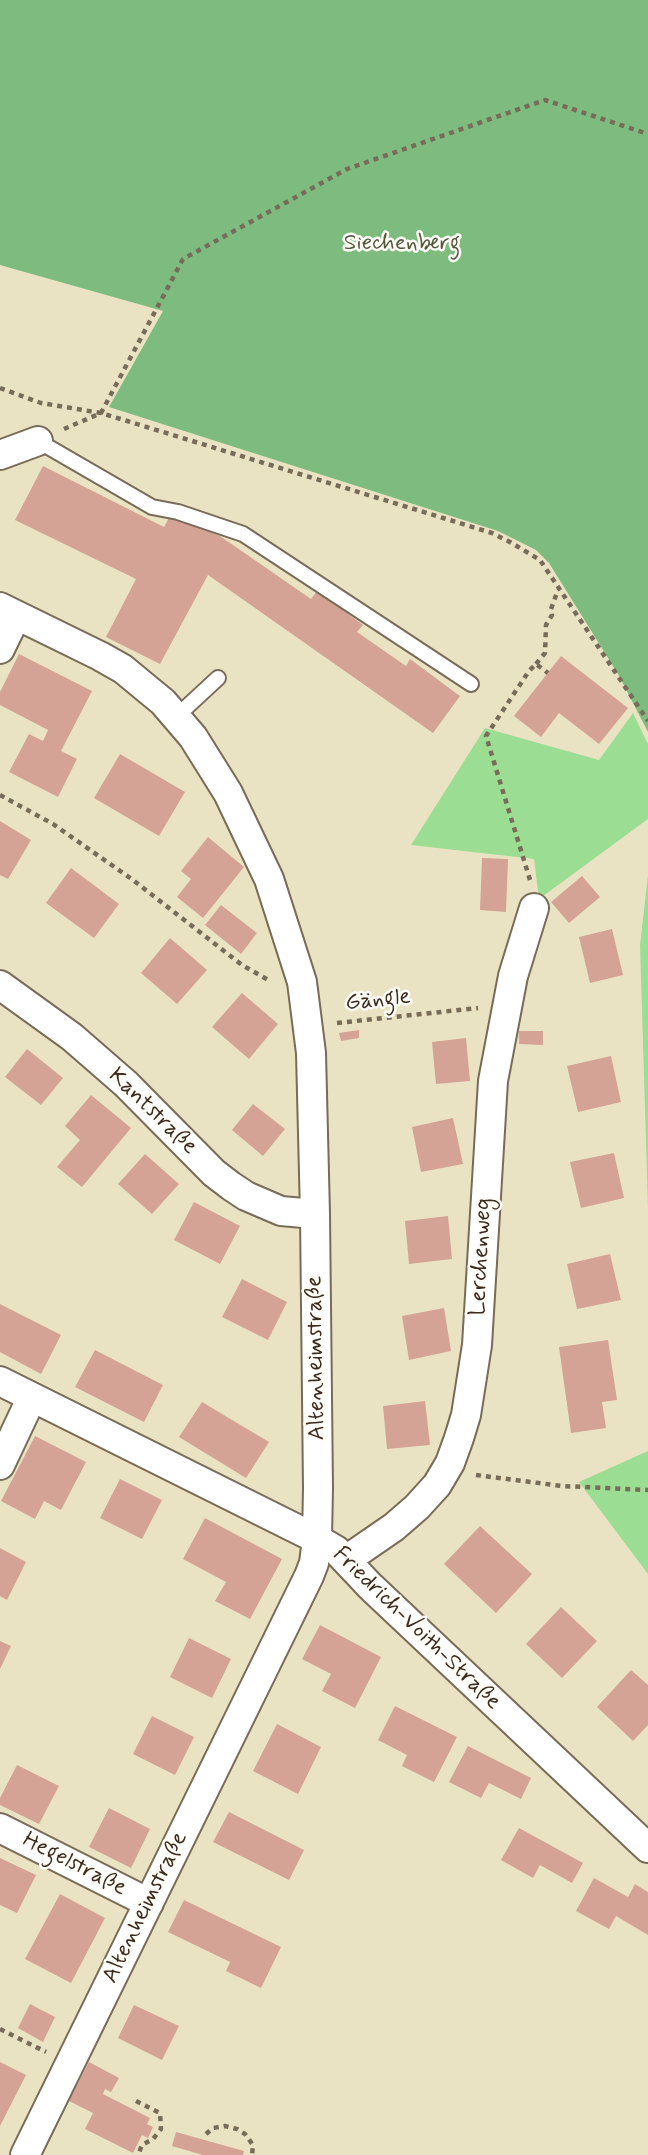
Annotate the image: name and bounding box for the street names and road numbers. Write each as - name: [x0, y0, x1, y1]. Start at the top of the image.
- street label: Gängle: [344, 984, 412, 1018]
- street label: Kantstraße: [102, 1063, 202, 1161]
- street label: Lerchenweg: [465, 1198, 499, 1316]
- street label: Altenheimstraße: [302, 1275, 332, 1441]
- street label: Friedrich-Voith-Straße: [326, 1542, 506, 1716]
- street label: Hegelstraße: [17, 1827, 131, 1903]
- street label: Altenheimstraße: [97, 1828, 195, 1988]

